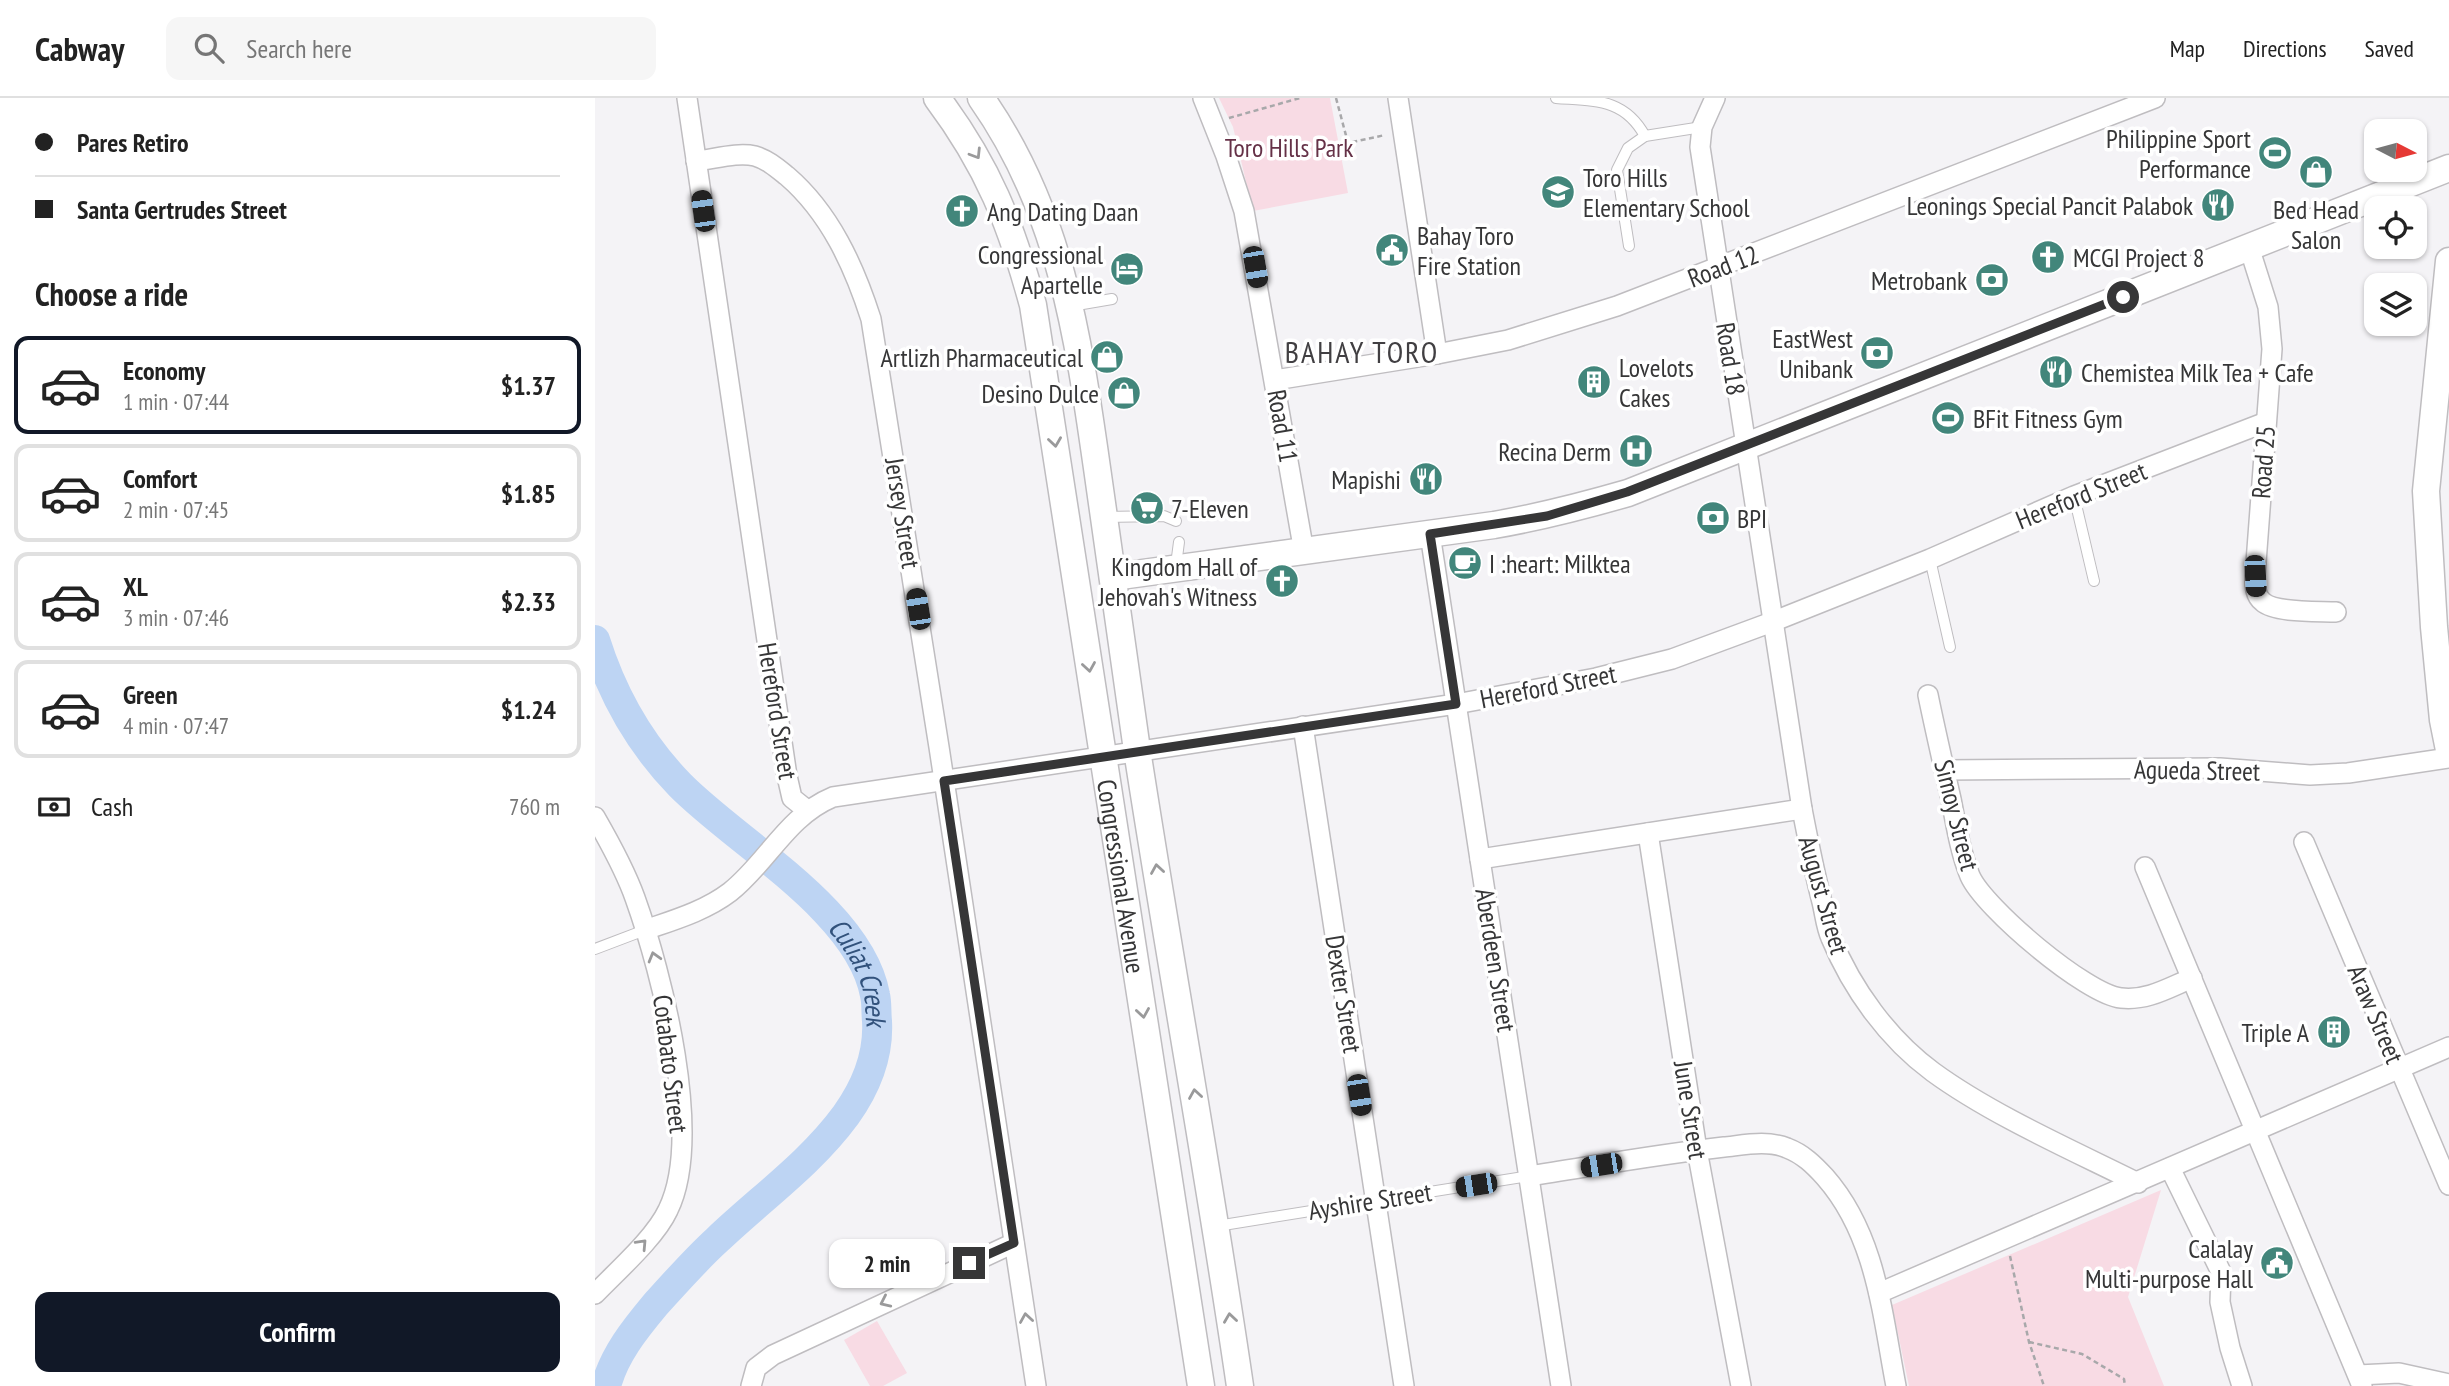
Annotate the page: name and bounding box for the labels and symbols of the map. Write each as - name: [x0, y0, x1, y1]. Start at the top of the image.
- north arrow: [2364, 119, 2427, 182]
- place label: Philippine Sport Performance: [2106, 122, 2251, 185]
- park label: Toro Hills Park: [1225, 131, 1353, 164]
- sports icon: Philippine Sport Performance: [2256, 134, 2294, 172]
- one-way arrow: [967, 147, 980, 160]
- shop icon: Bed Head Salon: [2297, 153, 2335, 191]
- place label: Toro Hills Elementary School: [1583, 161, 1750, 224]
- school or university icon: Toro Hills Elementary School: [1539, 173, 1577, 211]
- restaurant icon: Leonings Special Pancit Palabok: [2199, 186, 2237, 224]
- car: [690, 189, 717, 233]
- place label: Leonings Special Pancit Palabok: [1907, 189, 2193, 222]
- church icon: Ang Dating Daan: [943, 192, 981, 230]
- place label: Bed Head Salon: [2273, 193, 2359, 256]
- place label: Ang Dating Daan: [987, 195, 1138, 228]
- place label: Bahay Toro Fire Station: [1417, 219, 1521, 282]
- public building icon: Bahay Toro Fire Station: [1373, 231, 1411, 269]
- street label: Road 12: [1683, 237, 1763, 295]
- place label: Congressional Apartelle: [978, 238, 1103, 301]
- church icon: MCGI Project 8: [2029, 238, 2067, 276]
- place label: MCGI Project 8: [2073, 241, 2204, 274]
- car: [1242, 244, 1269, 290]
- hotel icon: Congressional Apartelle: [1108, 250, 1146, 288]
- bank icon: Metrobank: [1973, 261, 2011, 299]
- place label: Metrobank: [1871, 264, 1967, 297]
- route start: [2107, 281, 2139, 313]
- street label: Road 18: [1709, 320, 1753, 398]
- place label: EastWest Unibank: [1772, 322, 1853, 385]
- district label: BAHAY TORO: [1285, 332, 1439, 371]
- bank icon: EastWest Unibank: [1858, 334, 1896, 372]
- shop icon: Artlizh Pharmaceutical: [1088, 338, 1126, 376]
- place label: Artlizh Pharmaceutical: [880, 341, 1083, 374]
- place label: Lovelots Cakes: [1619, 351, 1694, 414]
- restaurant icon: Chemistea Milk Tea + Cafe: [2037, 353, 2075, 391]
- place label: Chemistea Milk Tea + Cafe: [2081, 356, 2314, 389]
- building icon: Lovelots Cakes: [1575, 363, 1613, 401]
- shop icon: Desino Dulce: [1105, 374, 1143, 412]
- place label: Desino Dulce: [981, 377, 1099, 410]
- street label: Road 11: [1260, 387, 1306, 465]
- sports icon: BFit Fitness Gym: [1929, 399, 1967, 437]
- place label: BFit Fitness Gym: [1973, 402, 2123, 435]
- street label: Road 25: [2244, 424, 2282, 500]
- hospital icon: Recina Derm: [1617, 432, 1655, 470]
- place label: Recina Derm: [1498, 435, 1611, 468]
- one-way arrow: [1047, 436, 1062, 448]
- street label: Jersey Street: [878, 454, 928, 571]
- street label: Hereford Street: [2011, 454, 2151, 536]
- restaurant icon: Mapishi: [1407, 460, 1445, 498]
- place label: Mapishi: [1331, 463, 1401, 496]
- supermarket icon: 7-Eleven: [1128, 489, 1166, 527]
- place label: 7-Eleven: [1171, 492, 1249, 525]
- bank icon: BPI: [1694, 499, 1732, 537]
- place label: BPI: [1737, 502, 1767, 535]
- cafe icon: I :heart: Milktea: [1446, 544, 1484, 582]
- place label: I :heart: Milktea: [1489, 547, 1631, 580]
- place label: Kingdom Hall of Jehovah's Witness: [1097, 550, 1258, 613]
- car: [2244, 554, 2267, 598]
- church icon: Kingdom Hall of Jehovah's Witness: [1263, 562, 1301, 600]
- car: [905, 587, 932, 631]
- street label: Hereford Street: [751, 640, 805, 782]
- street label: Hereford Street: [1477, 657, 1619, 715]
- one-way arrow: [1081, 661, 1096, 673]
- street label: Agueda Street: [2134, 752, 2260, 788]
- street label: Simoy Street: [1927, 756, 1987, 874]
- street label: Congressional Avenue: [1090, 777, 1153, 976]
- street label: August Street: [1791, 832, 1857, 958]
- one-way arrow: [1150, 864, 1165, 875]
- street label: Aberdeen Street: [1468, 886, 1524, 1034]
- water label: Culiat Creek: [821, 909, 896, 1031]
- street label: Dexter Street: [1318, 933, 1370, 1055]
- one-way arrow: [647, 951, 662, 963]
- street label: Araw Street: [2340, 960, 2412, 1068]
- street label: Cotabato Street: [646, 993, 696, 1135]
- one-way arrow: [1135, 1007, 1150, 1019]
- building icon: Triple A: [2315, 1013, 2353, 1051]
- place label: Triple A: [2242, 1016, 2310, 1049]
- street label: June Street: [1667, 1058, 1715, 1161]
- car: [1346, 1073, 1373, 1117]
- one-way arrow: [1188, 1088, 1203, 1100]
- car: [1579, 1151, 1624, 1179]
- car: [1454, 1171, 1499, 1199]
- street label: Ayshire Street: [1306, 1175, 1434, 1227]
- place label: Calalay Multi-purpose Hall: [2085, 1232, 2253, 1295]
- callout: 2 min: [829, 1238, 945, 1288]
- one-way arrow: [633, 1239, 646, 1252]
- public building icon: Calalay Multi-purpose Hall: [2258, 1244, 2296, 1282]
- route end: [953, 1247, 985, 1279]
- one-way arrow: [880, 1294, 892, 1308]
- one-way arrow: [1019, 1313, 1034, 1324]
- one-way arrow: [1223, 1313, 1238, 1324]

